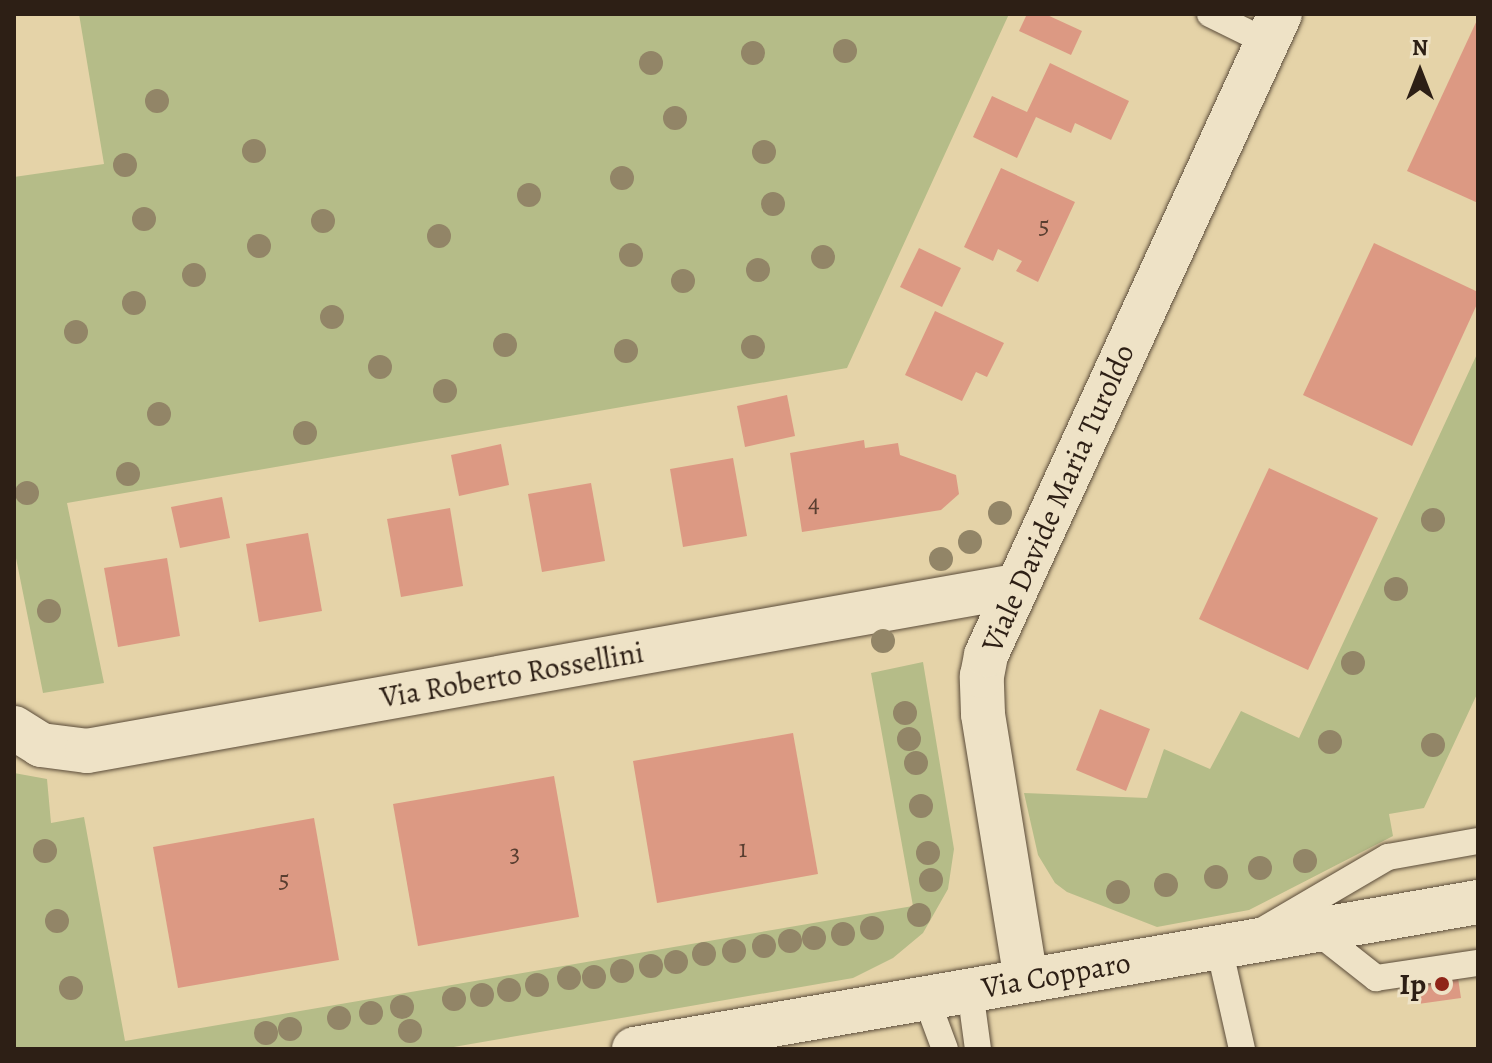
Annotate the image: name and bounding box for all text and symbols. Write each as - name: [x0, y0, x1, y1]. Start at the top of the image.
- north arrow: [1380, 32, 1460, 112]
- text: N: [1412, 33, 1428, 63]
- house number: 5: [1038, 209, 1050, 241]
- street label: Viale Davide Maria Turoldo: [974, 338, 1142, 658]
- house number: 4: [808, 488, 820, 520]
- street label: Via Roberto Rossellini: [378, 634, 646, 716]
- house number: 1: [739, 833, 747, 865]
- house number: 3: [510, 837, 520, 869]
- house number: 5: [278, 863, 290, 895]
- street label: Via Copparo: [979, 944, 1133, 1006]
- place label: Ip: [1399, 966, 1426, 1002]
- marker: Ip: [1433, 975, 1451, 993]

